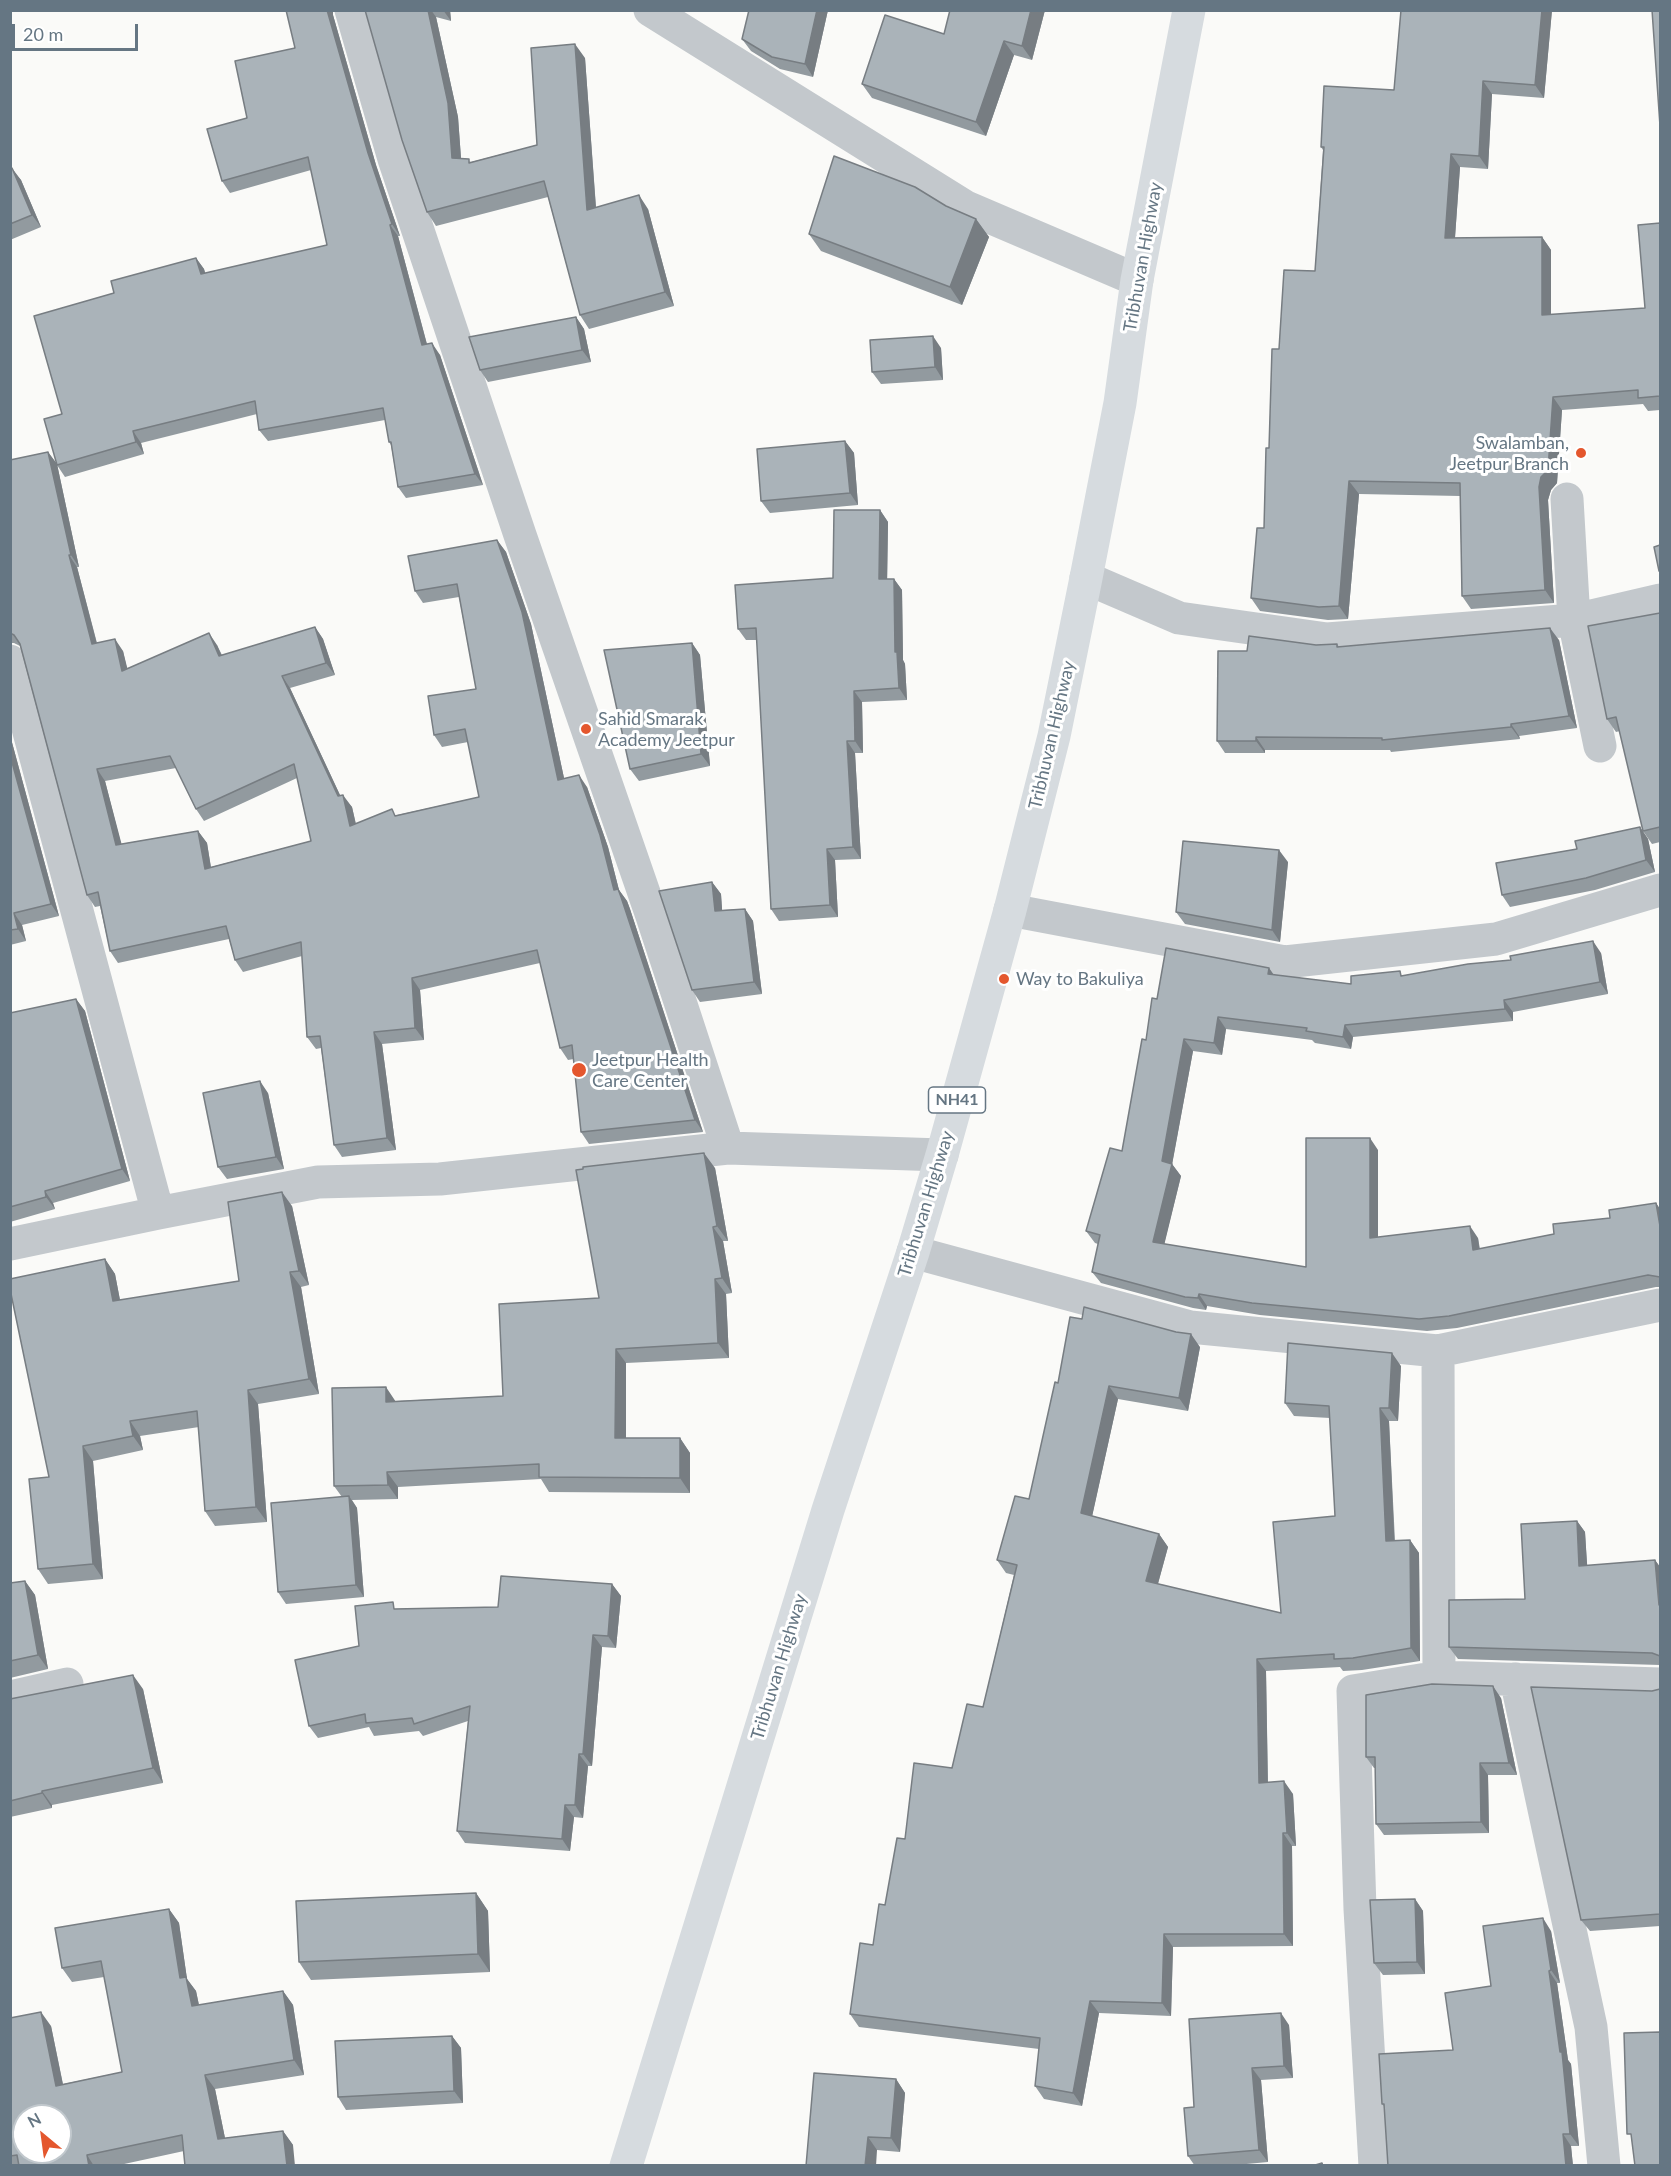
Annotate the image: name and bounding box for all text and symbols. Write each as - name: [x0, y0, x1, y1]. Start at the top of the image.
- scale bar: [15, 12, 141, 50]
- text: 20 m: [23, 23, 63, 45]
- street label: Tribhuvan Highway: [1119, 180, 1167, 334]
- place label: Swalamban, Jeetpur Branch: [1450, 432, 1569, 474]
- marker: Swalamban, Jeetpur Branch: [1574, 446, 1588, 460]
- street label: Tribhuvan Highway: [1024, 659, 1080, 811]
- place label: Sahid Smarak Academy Jeetpur: [598, 708, 735, 750]
- marker: Sahid Smarak Academy Jeetpur: [579, 722, 593, 736]
- place label: Way to Bakuliya: [1016, 968, 1144, 990]
- marker: Way to Bakuliya: [997, 972, 1011, 986]
- place label: Jeetpur Health Care Center: [592, 1049, 709, 1092]
- marker: Jeetpur Health Care Center: [570, 1061, 588, 1079]
- road number: NH41: [928, 1087, 986, 1113]
- street label: Tribhuvan Highway: [893, 1128, 959, 1280]
- street label: Tribhuvan Highway: [746, 1591, 812, 1743]
- north arrow: [12, 2104, 72, 2164]
- text: N: [24, 2108, 44, 2131]

